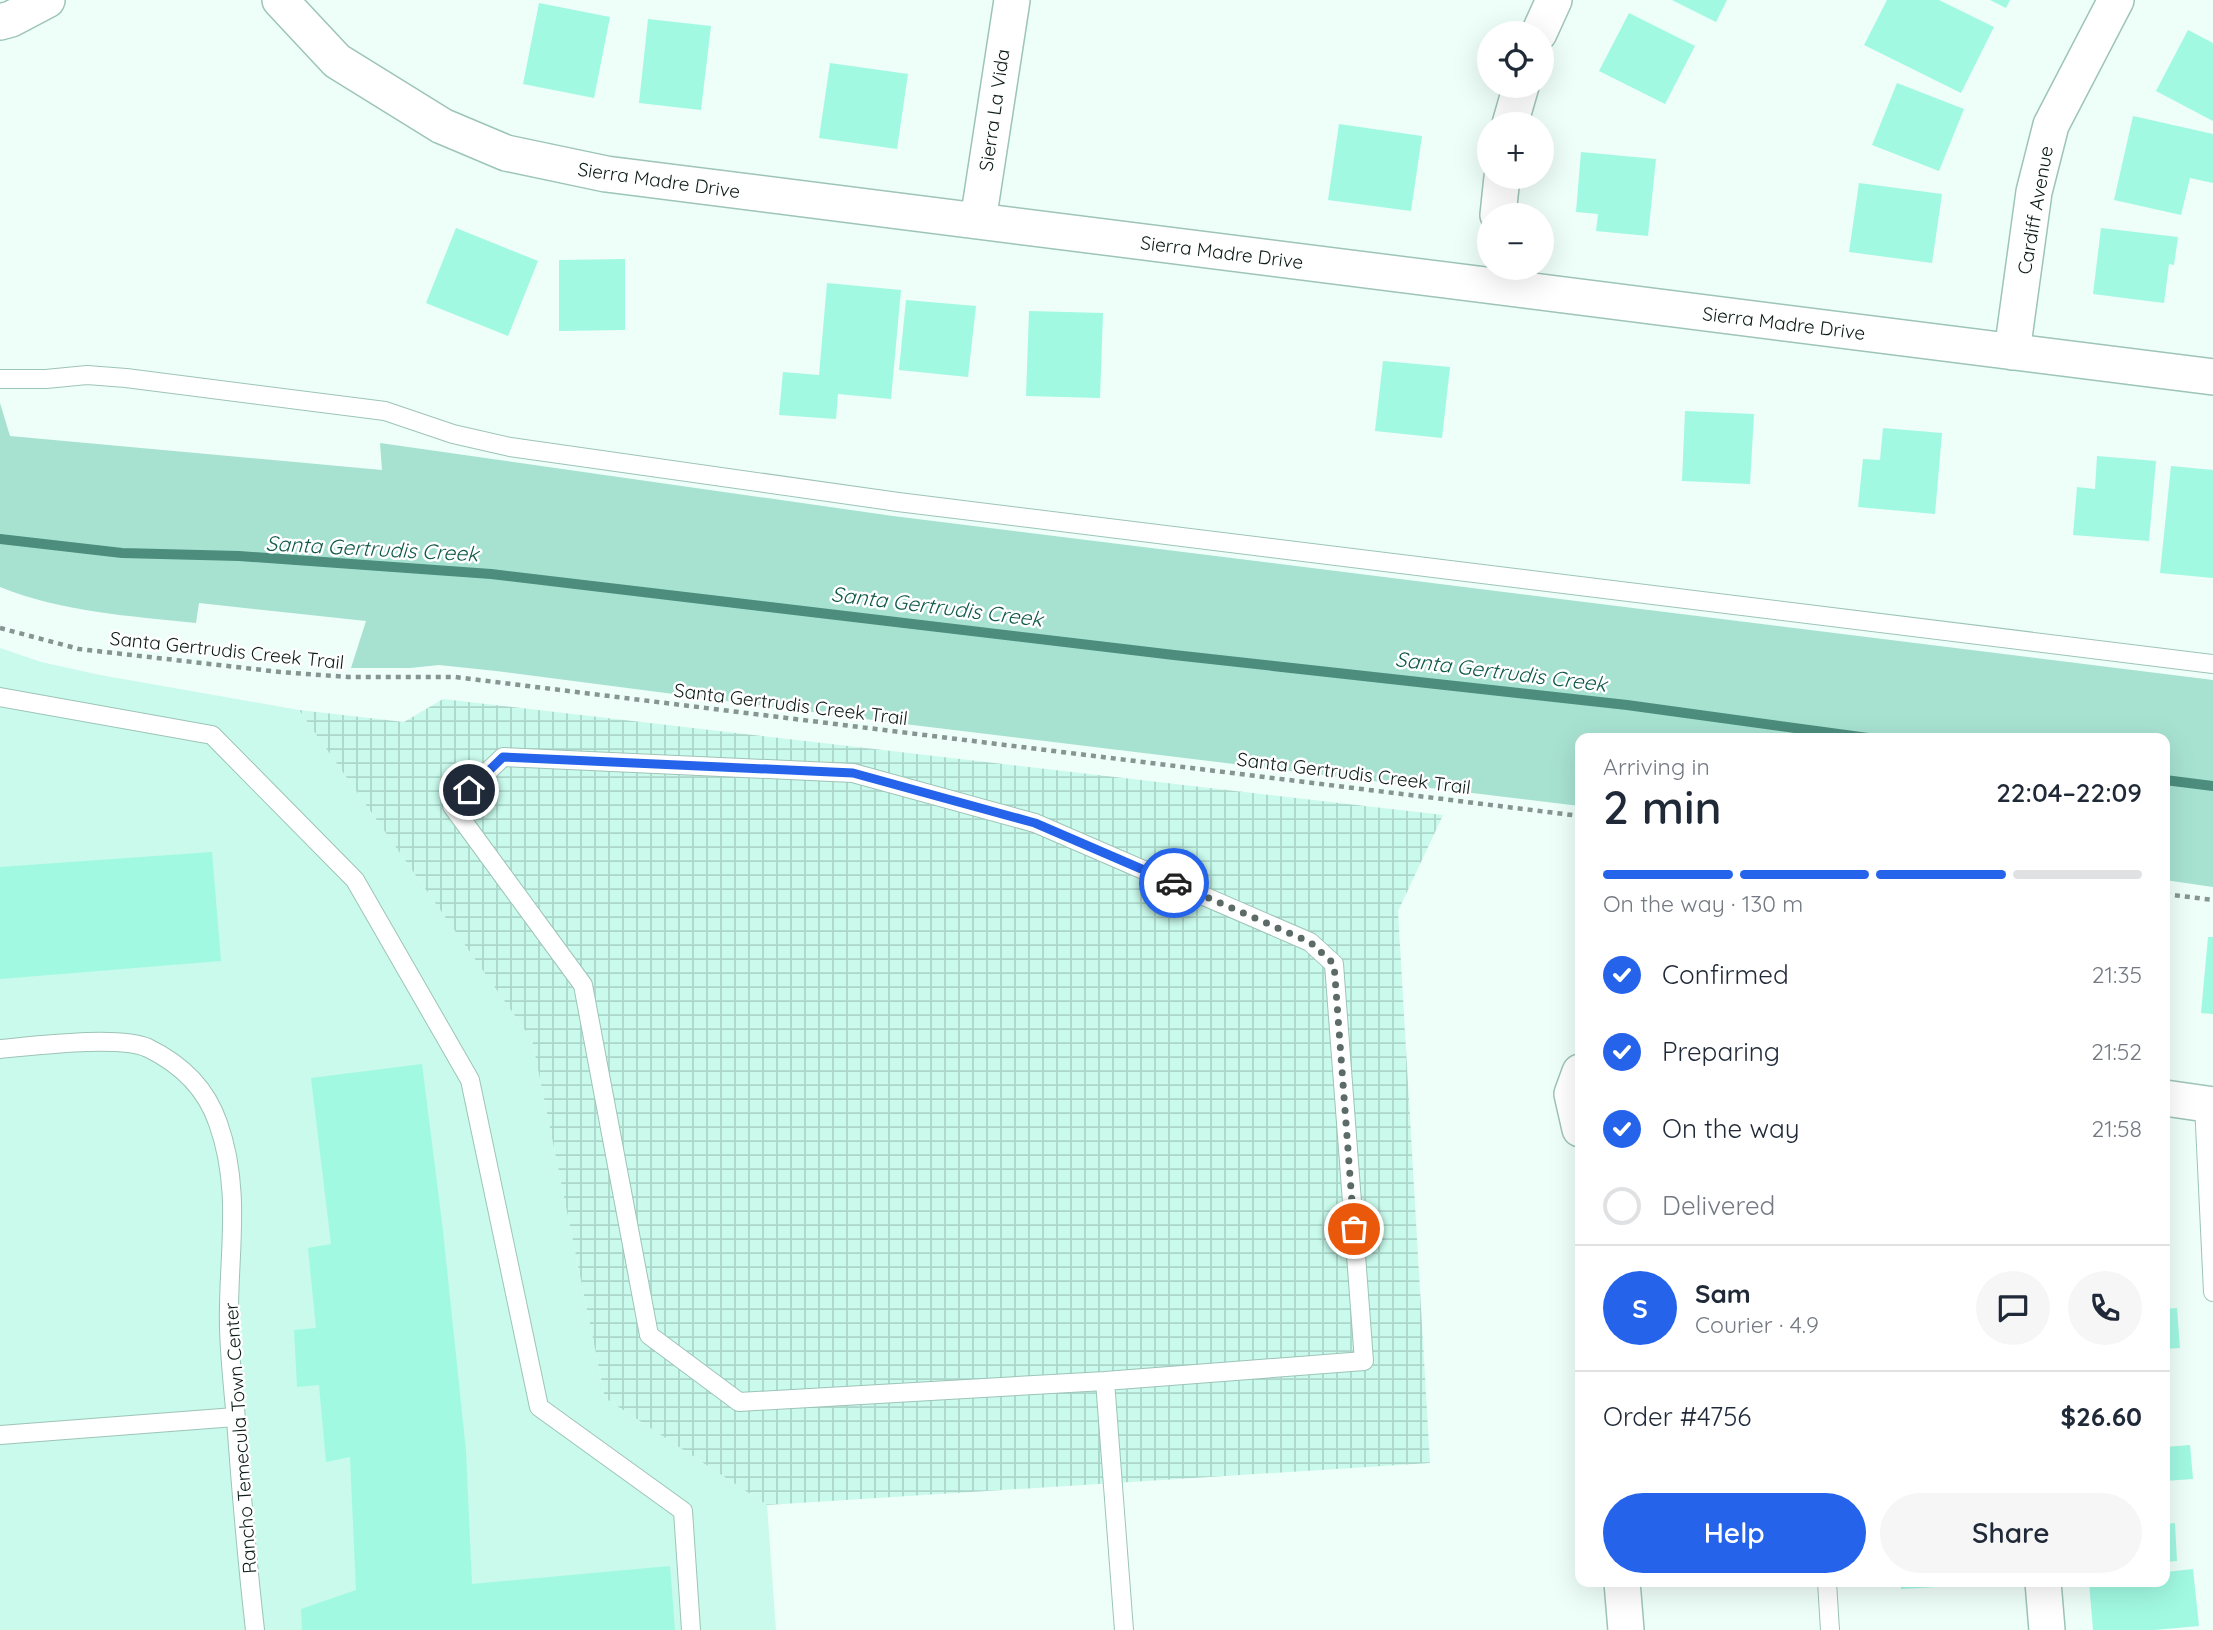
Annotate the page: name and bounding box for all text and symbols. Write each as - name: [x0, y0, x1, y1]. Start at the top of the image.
- map controls: [1477, 21, 1554, 280]
- button: locate: [1477, 21, 1554, 98]
- street label: Sierra La Vida: [974, 47, 1014, 173]
- button: +: [1477, 112, 1554, 189]
- street label: Cardiff Avenue: [2012, 144, 2058, 276]
- street label: Sierra Madre Drive: [576, 157, 742, 203]
- button: −: [1477, 203, 1554, 280]
- street label: Sierra Madre Drive: [1139, 230, 1305, 274]
- street label: Sierra Madre Drive: [1701, 301, 1867, 345]
- water label: Santa Gertrudis Creek: [265, 529, 481, 567]
- water label: Santa Gertrudis Creek: [830, 580, 1046, 632]
- street label: Santa Gertrudis Creek Trail: [109, 626, 345, 674]
- water label: Santa Gertrudis Creek: [1394, 645, 1610, 697]
- street label: Santa Gertrudis Creek Trail: [673, 678, 909, 730]
- street label: Santa Gertrudis Creek Trail: [1236, 747, 1472, 799]
- text: Arriving in: [1603, 752, 1710, 781]
- pin: [439, 760, 499, 820]
- icon: home: [450, 771, 488, 809]
- text: 22:04–22:09: [1996, 776, 2142, 809]
- text: 2 min: [1603, 778, 1722, 836]
- courier: [1139, 848, 1209, 918]
- icon: car: [1155, 864, 1193, 902]
- text: On the way · 130 m: [1603, 889, 1803, 918]
- icon: check: [1603, 956, 1641, 994]
- text: Confirmed: [1662, 958, 1789, 991]
- text: 21:35: [2092, 960, 2142, 989]
- icon: check: [1603, 1033, 1641, 1071]
- text: Preparing: [1662, 1035, 1780, 1068]
- text: 21:52: [2091, 1037, 2142, 1066]
- icon: check: [1603, 1110, 1641, 1148]
- text: On the way: [1662, 1112, 1800, 1145]
- text: 21:58: [2091, 1114, 2142, 1143]
- text: Delivered: [1662, 1189, 1775, 1222]
- pin: [1324, 1199, 1384, 1259]
- icon: bag: [1335, 1210, 1373, 1248]
- button: chat: [1976, 1271, 2050, 1345]
- button: phone: [2068, 1271, 2142, 1345]
- text: Sam: [1695, 1277, 1751, 1310]
- text: S: [1632, 1292, 1648, 1325]
- street label: Rancho Temecula Town Center: [218, 1301, 261, 1574]
- text: Courier · 4.9: [1695, 1310, 1819, 1339]
- text: Order #4756: [1603, 1400, 1751, 1433]
- text: $26.60: [2060, 1400, 2142, 1433]
- button: Help: [1603, 1493, 1866, 1573]
- button: Share: [1880, 1493, 2142, 1573]

